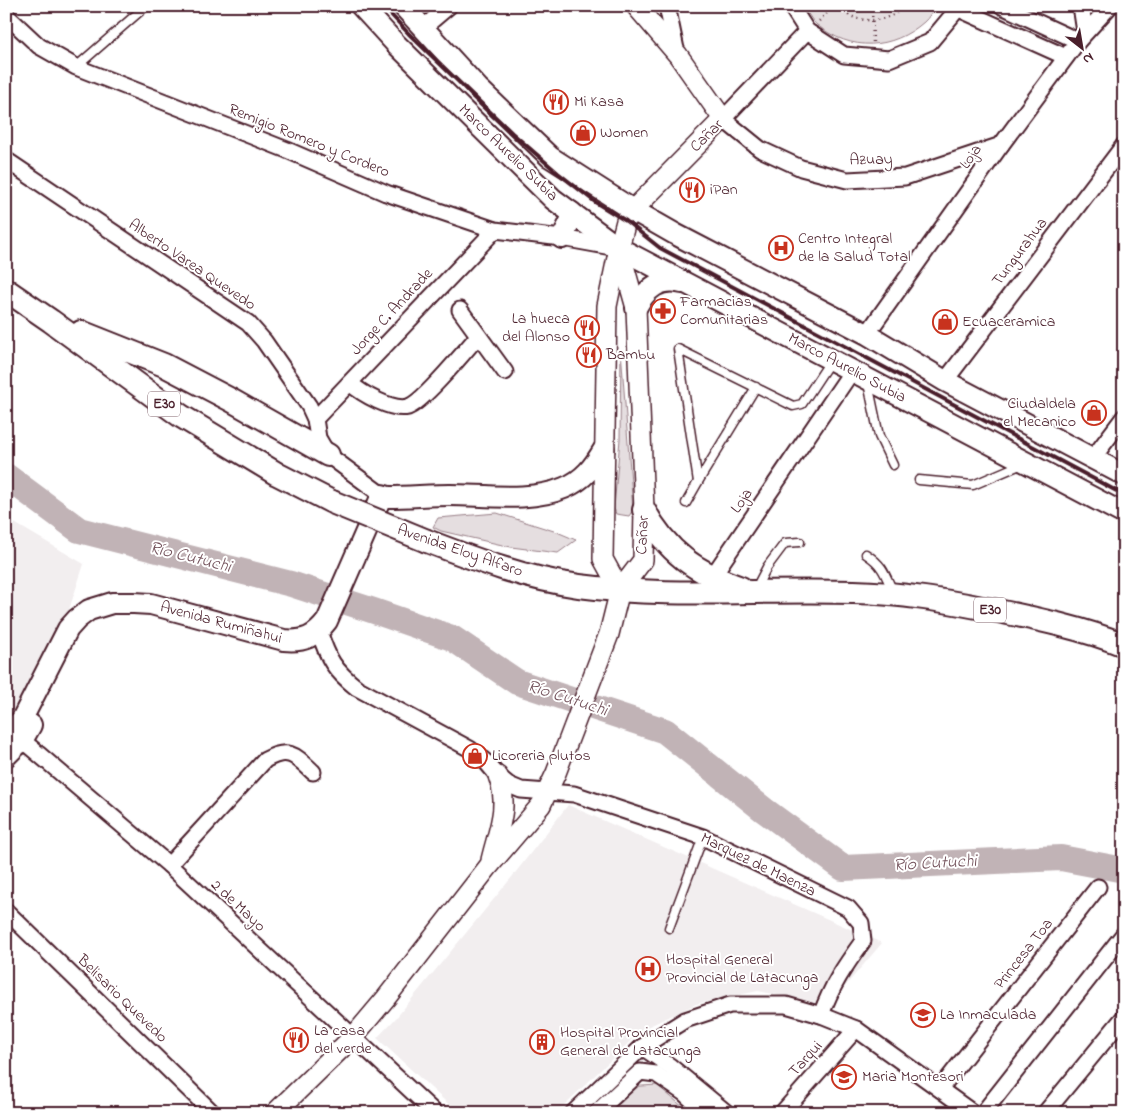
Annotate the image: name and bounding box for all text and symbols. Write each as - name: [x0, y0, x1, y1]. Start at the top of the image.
- north arrow: [1058, 22, 1108, 72]
- text: N: [1078, 46, 1097, 69]
- restaurant icon: Mi Kasa: [543, 89, 569, 115]
- place label: Mi Kasa: [574, 90, 624, 114]
- street label: Remigio Romero y Cordero: [225, 98, 393, 184]
- street label: Marco Aurelio Subia: [453, 99, 563, 207]
- street label: Cañar: [685, 114, 729, 158]
- shop icon: Women: [570, 120, 596, 146]
- place label: Women: [600, 121, 648, 145]
- street label: Loja: [954, 140, 988, 174]
- street label: Azuay: [849, 148, 893, 172]
- restaurant icon: iPan: [679, 177, 705, 203]
- place label: iPan: [710, 178, 738, 202]
- street label: Alberto Varea Quevedo: [123, 213, 261, 317]
- street label: Tungurahua: [986, 213, 1054, 291]
- place label: Centro Integral de la Salud Total: [798, 227, 911, 269]
- hospital icon: Centro Integral de la Salud Total: [768, 235, 794, 261]
- street label: Jorge C. Andrade: [345, 262, 440, 361]
- place label: Farmacias Comunitarias: [679, 290, 768, 332]
- pharmacy icon: Farmacias Comunitarias: [650, 298, 676, 324]
- place label: La hueca del Alonso: [502, 307, 570, 349]
- shop icon: Ecuaceramica: [932, 309, 958, 335]
- place label: Ecuaceramica: [962, 310, 1055, 334]
- restaurant icon: La hueca del Alonso: [574, 315, 600, 341]
- street label: Marco Aurelio Subia: [784, 327, 910, 409]
- restaurant icon: Bambu: [576, 342, 602, 368]
- place label: Bambu: [605, 343, 655, 367]
- road number: E30: [148, 392, 180, 416]
- place label: Ciudaldela el Mecanico: [1003, 392, 1076, 434]
- shop icon: Ciudaldela el Mecanico: [1081, 400, 1107, 426]
- street label: Loja: [725, 484, 759, 518]
- street label: Cañar: [630, 515, 656, 555]
- street label: Avenida Eloy Alfaro: [394, 518, 526, 584]
- water label: Río Cutuchi: [146, 535, 235, 581]
- street label: Avenida Rumiñahui: [157, 595, 285, 651]
- road number: E30: [974, 598, 1006, 622]
- water label: Río Cutuchi: [523, 674, 612, 725]
- shop icon: Licoreria plutos: [462, 743, 488, 769]
- place label: Licoreria plutos: [492, 744, 591, 768]
- street label: Marquez de Maenza: [696, 827, 820, 903]
- water label: Río Cutuchi: [893, 849, 979, 879]
- street label: 2 de Mayo: [205, 874, 271, 938]
- street label: Princesa Toa: [989, 913, 1059, 995]
- place label: Hospital General Provincial de Latacunga: [666, 948, 819, 990]
- street label: Belisario Quevedo: [70, 949, 173, 1049]
- hospital icon: Hospital General Provincial de Latacunga: [635, 956, 661, 982]
- school or university icon: La Inmaculada: [910, 1002, 936, 1028]
- place label: La Inmaculada: [940, 1003, 1036, 1027]
- place label: La casa del verde: [314, 1019, 373, 1061]
- place label: Hospital Provincial General de Latacunga: [560, 1021, 701, 1063]
- restaurant icon: La casa del verde: [283, 1027, 309, 1053]
- building icon: Hospital Provincial General de Latacunga: [529, 1029, 555, 1055]
- street label: Tarqui: [783, 1036, 829, 1082]
- school or university icon: Maria Montesori: [831, 1064, 857, 1090]
- place label: Maria Montesori: [862, 1065, 964, 1089]

